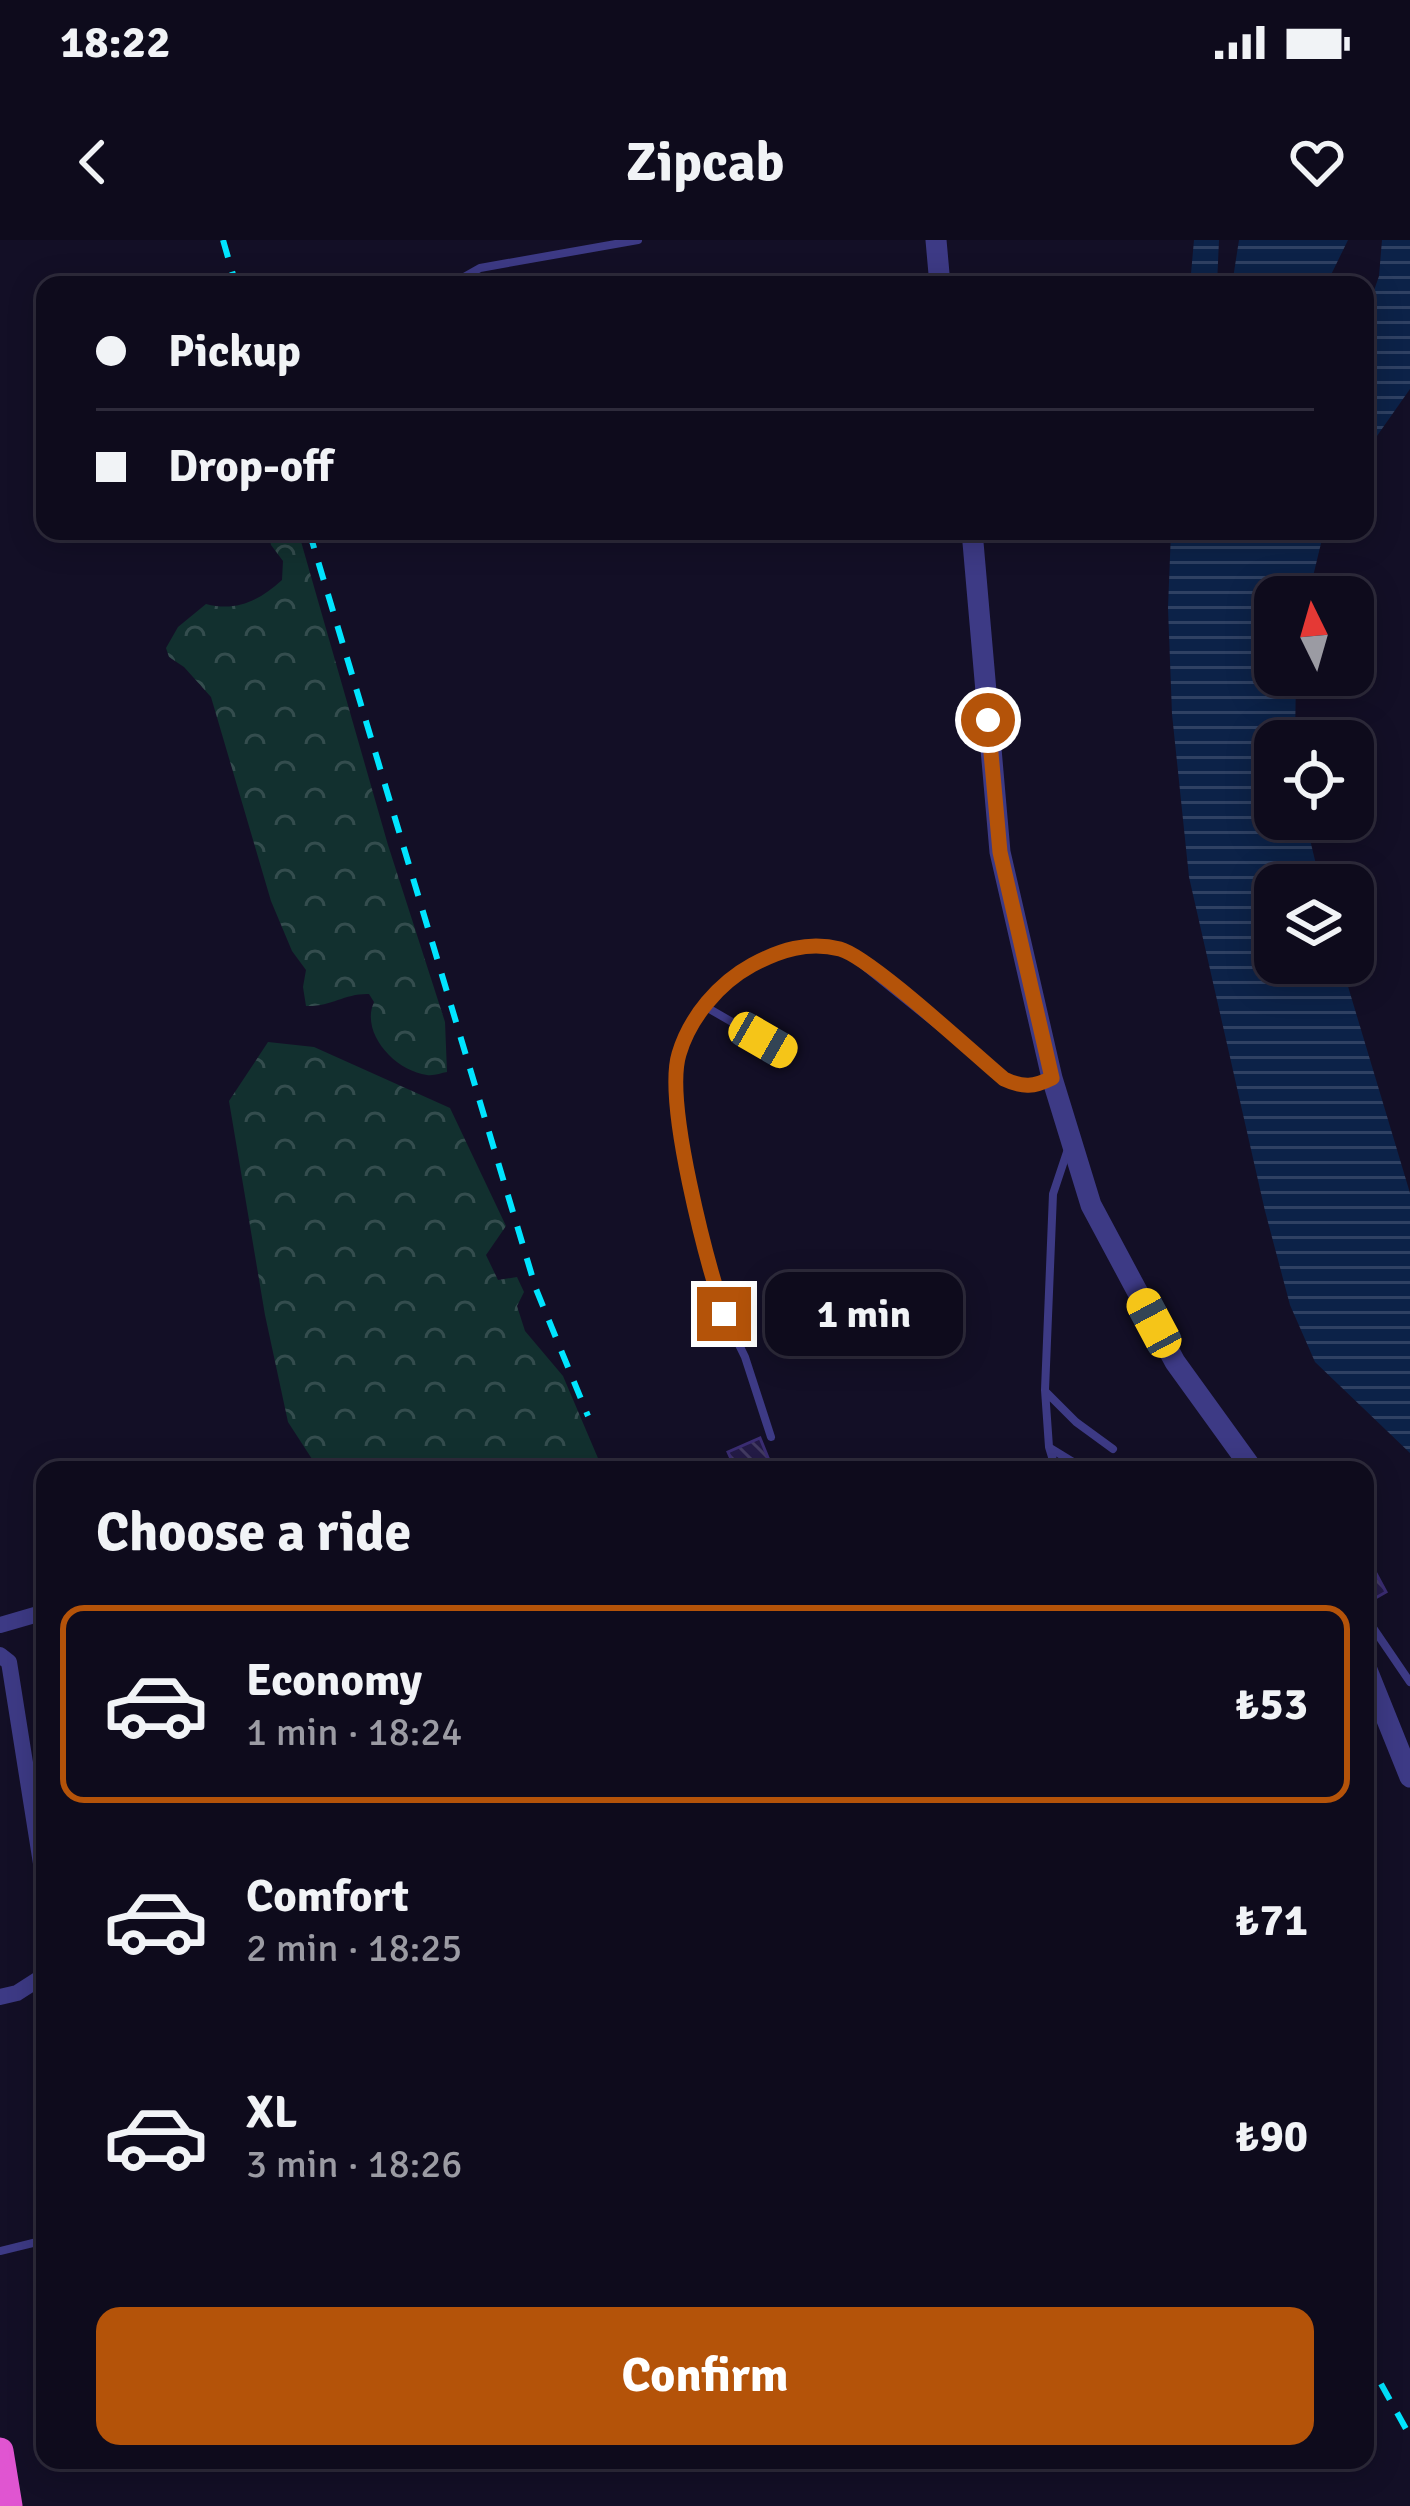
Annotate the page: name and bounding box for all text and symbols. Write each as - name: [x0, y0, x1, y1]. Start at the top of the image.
- text: 18:22: [60, 15, 170, 70]
- icon: back: [60, 129, 126, 195]
- text: Zipcab: [626, 129, 784, 196]
- icon: heart: [1284, 129, 1350, 195]
- text: Pickup: [168, 324, 301, 379]
- text: Drop-off: [168, 439, 333, 494]
- north arrow: [1254, 576, 1374, 696]
- map controls: [1254, 576, 1374, 984]
- route start: [961, 693, 1015, 747]
- button: locate: [1254, 720, 1374, 840]
- button: layers: [1254, 864, 1374, 984]
- car: [723, 1006, 803, 1074]
- callout: 1 min: [766, 1272, 964, 1356]
- car: [1121, 1283, 1187, 1363]
- route end: [697, 1287, 751, 1341]
- text: 1 min: [817, 1290, 911, 1338]
- text: Choose a ride: [96, 1499, 411, 1566]
- icon: car: [102, 1650, 210, 1758]
- text: Economy: [246, 1653, 422, 1708]
- text: ₺53: [1235, 1677, 1308, 1732]
- text: 1 min · 18:24: [246, 1708, 462, 1756]
- icon: car: [102, 1866, 210, 1974]
- text: Comfort: [246, 1869, 409, 1924]
- text: ₺71: [1235, 1893, 1308, 1948]
- text: 2 min · 18:25: [246, 1924, 462, 1972]
- icon: car: [102, 2082, 210, 2190]
- text: XL: [246, 2085, 297, 2140]
- text: ₺90: [1235, 2109, 1308, 2164]
- text: 3 min · 18:26: [246, 2140, 462, 2188]
- button: Confirm: [96, 2307, 1314, 2445]

